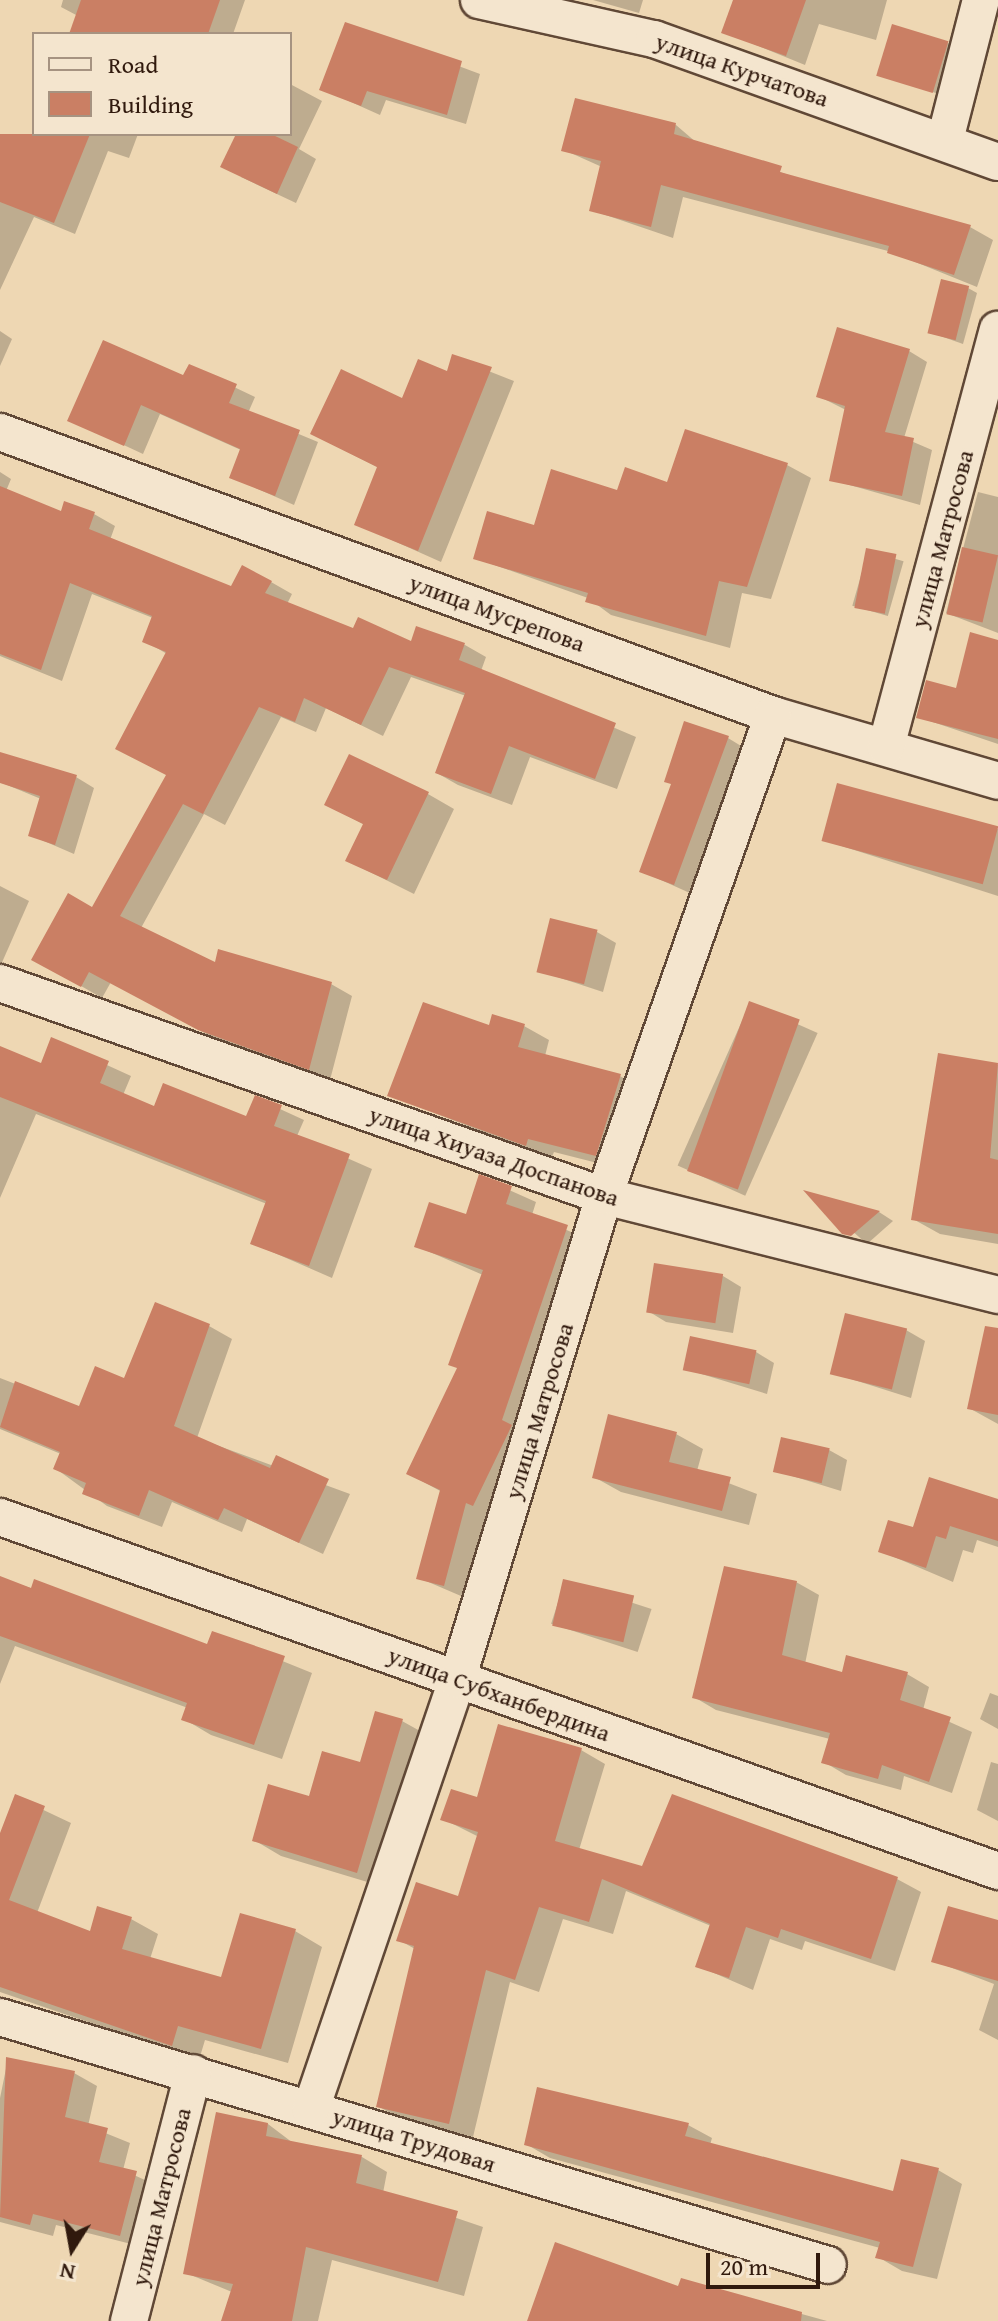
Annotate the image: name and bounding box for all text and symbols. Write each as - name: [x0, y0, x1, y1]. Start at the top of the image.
- street label: улица Курчатова: [652, 27, 832, 113]
- legend: [32, 32, 292, 136]
- text: Road: [108, 47, 158, 82]
- text: Building: [108, 87, 193, 122]
- street label: улица Матросова: [904, 447, 980, 631]
- street label: улица Мусрепова: [405, 568, 589, 658]
- street label: улица Хиуаза Доспанова: [365, 1100, 623, 1212]
- street label: улица Матросова: [498, 1319, 580, 1503]
- street label: улица Субханбердина: [384, 1640, 614, 1748]
- street label: улица Трудовая: [329, 2101, 499, 2179]
- street label: улица Матросова: [125, 2105, 197, 2289]
- north arrow: [32, 2209, 112, 2289]
- scale bar: [710, 2237, 824, 2287]
- text: 20 m: [720, 2249, 768, 2284]
- text: N: [57, 2255, 78, 2290]

